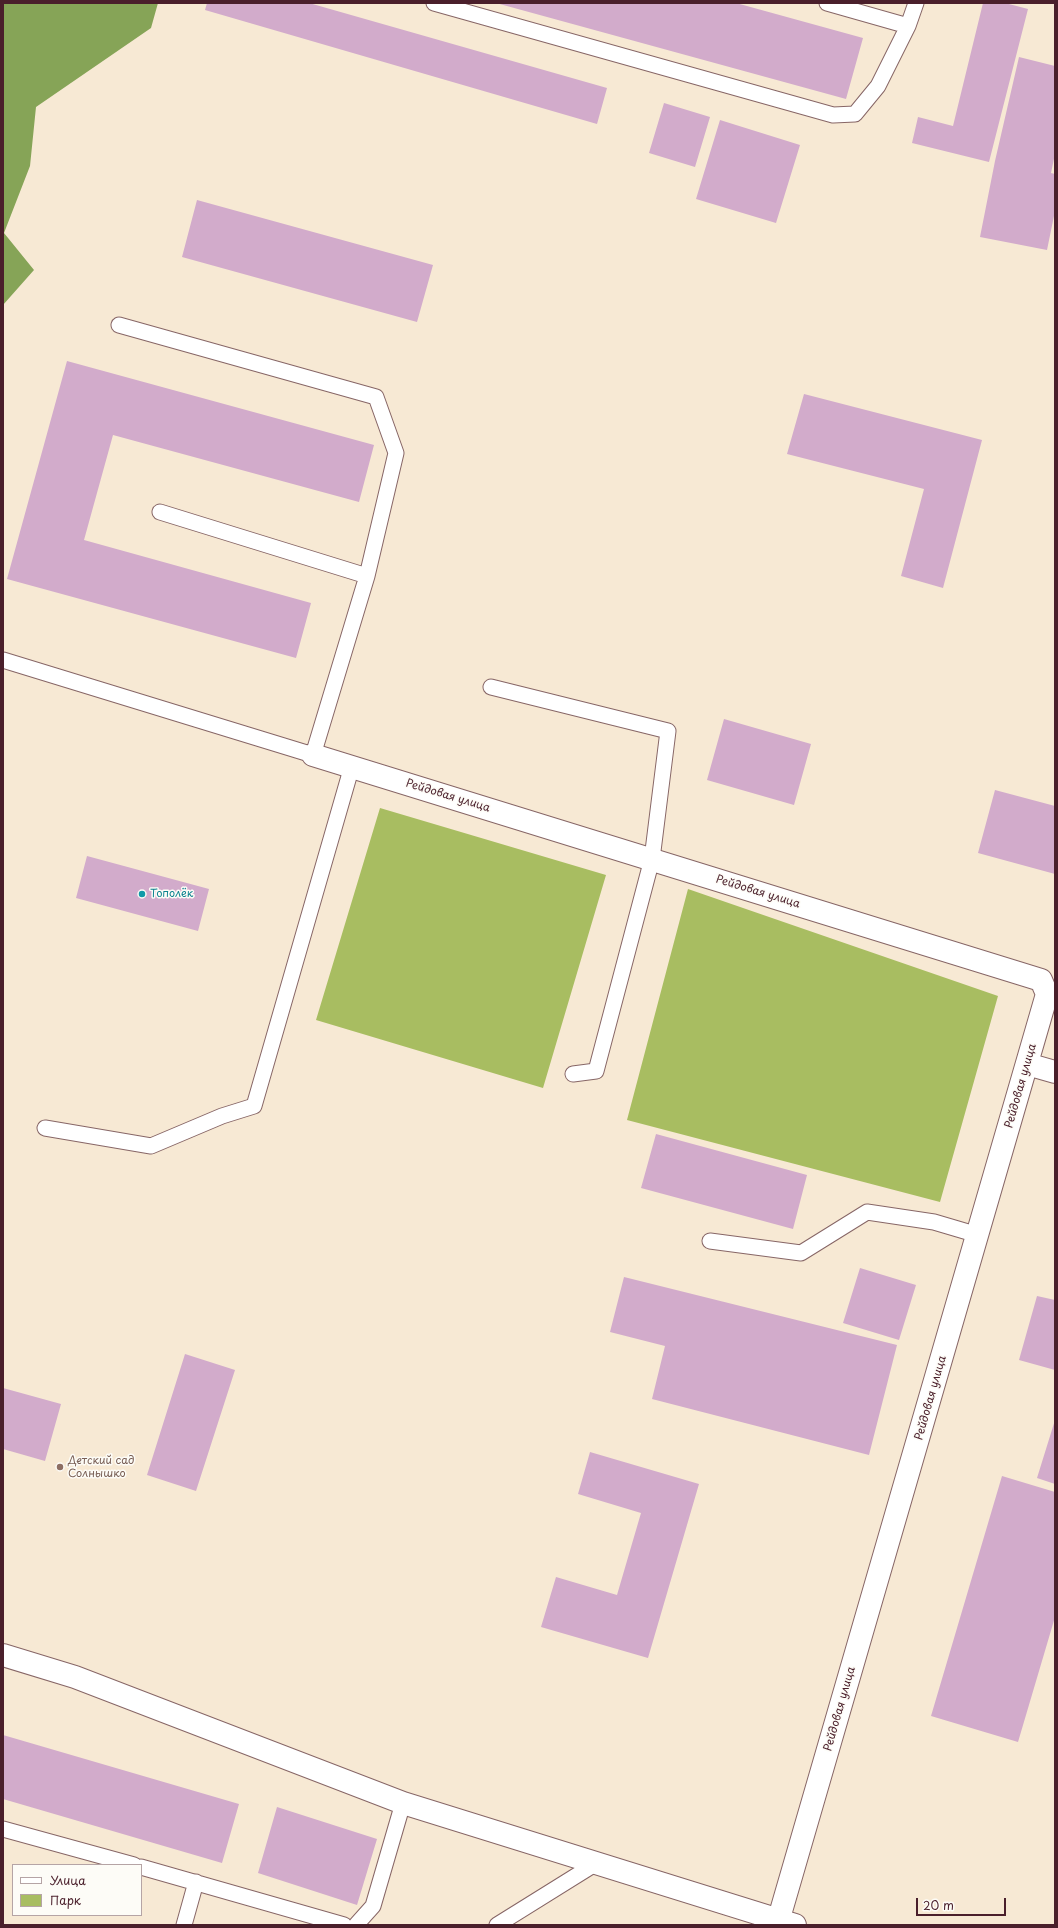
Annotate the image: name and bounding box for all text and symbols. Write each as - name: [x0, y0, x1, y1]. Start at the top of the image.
- street label: Рейдовая улица: [404, 777, 492, 815]
- street label: Рейдовая улица: [714, 873, 802, 911]
- place label: Тополёк: [150, 887, 193, 901]
- marker: Тополёк: [137, 889, 147, 899]
- street label: Рейдовая улица: [1003, 1042, 1039, 1130]
- street label: Рейдовая улица: [913, 1354, 949, 1442]
- place label: Детский сад Солнышко: [68, 1454, 134, 1480]
- marker: Детский сад Солнышко: [55, 1462, 65, 1472]
- street label: Рейдовая улица: [822, 1665, 858, 1753]
- legend: [12, 1864, 142, 1916]
- text: Улица: [50, 1871, 86, 1889]
- scale bar: [918, 1890, 1008, 1916]
- text: Парк: [50, 1891, 81, 1909]
- text: 20 m: [923, 1896, 954, 1914]

